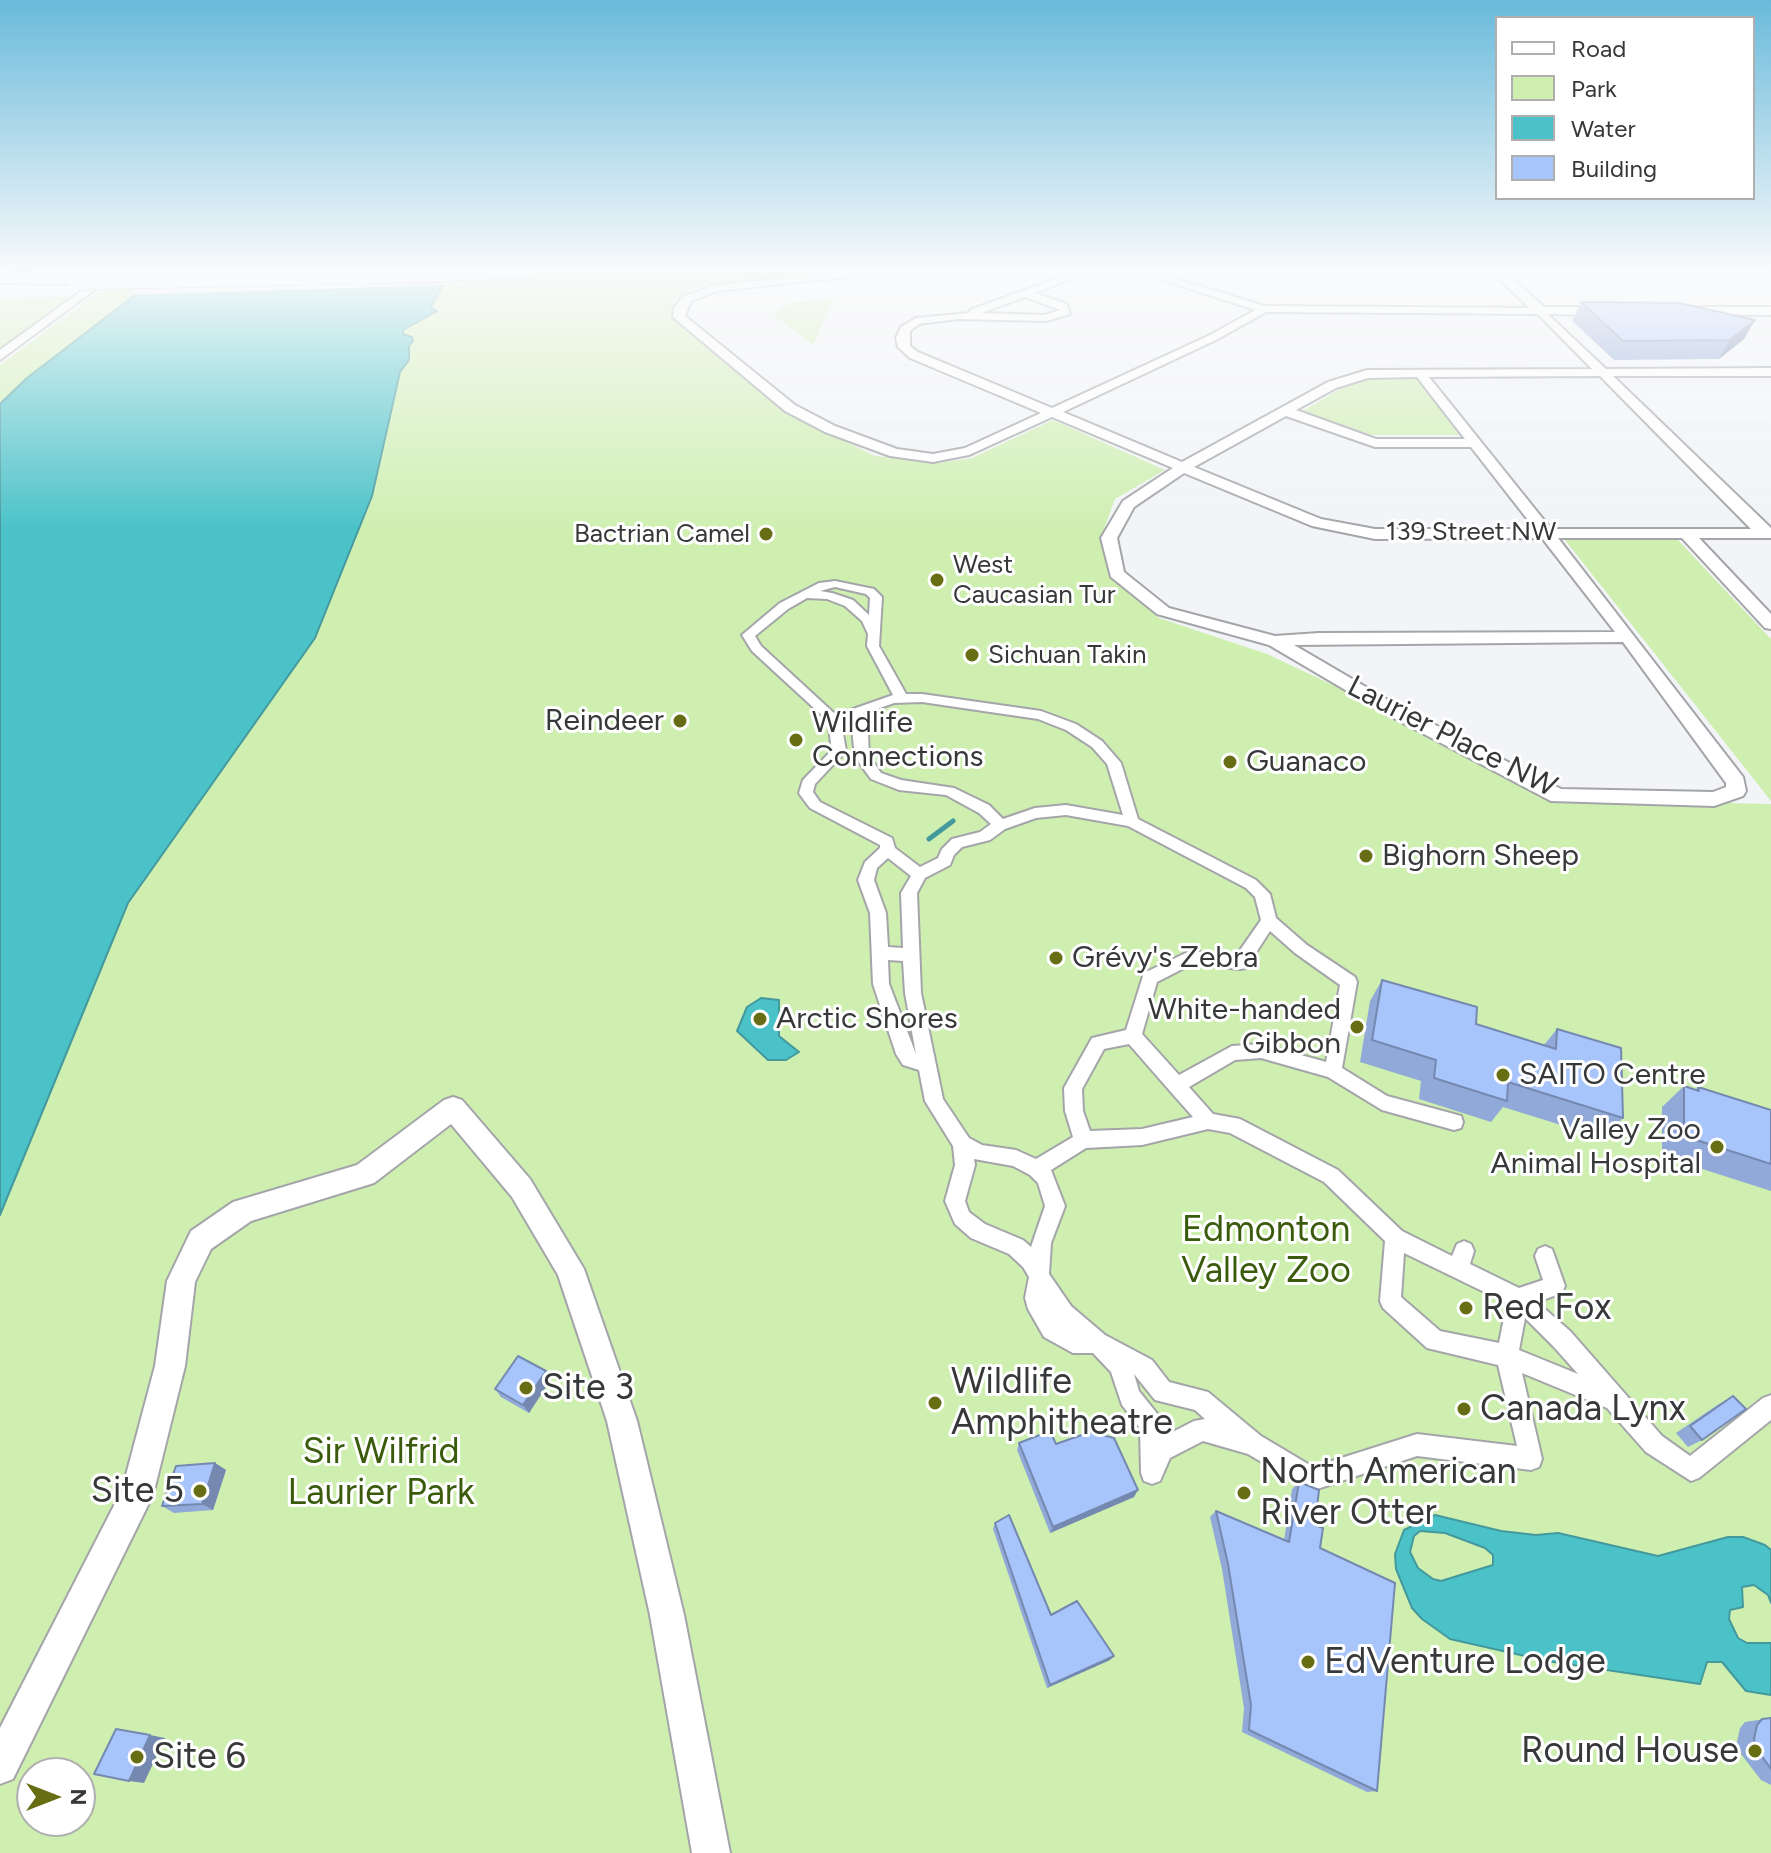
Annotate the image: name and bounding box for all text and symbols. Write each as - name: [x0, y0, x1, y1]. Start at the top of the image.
- legend: [1495, 16, 1755, 200]
- text: Road: [1571, 34, 1626, 63]
- text: Park: [1571, 74, 1617, 103]
- text: Water: [1571, 114, 1636, 143]
- text: Building: [1571, 154, 1657, 183]
- street label: 139 Street NW: [1386, 516, 1556, 548]
- place label: Bactrian Camel: [574, 518, 750, 550]
- marker: Bactrian Camel: [757, 525, 775, 543]
- place label: West Caucasian Tur: [953, 549, 1116, 610]
- marker: West Caucasian Tur: [928, 571, 946, 589]
- place label: Sichuan Takin: [988, 639, 1146, 671]
- marker: Sichuan Takin: [963, 646, 981, 664]
- street label: Laurier Place NW: [1341, 669, 1563, 805]
- place label: Reindeer: [545, 703, 664, 739]
- place label: Wildlife Connections: [812, 705, 984, 776]
- marker: Reindeer: [671, 712, 689, 730]
- marker: Wildlife Connections: [787, 731, 805, 749]
- place label: Guanaco: [1246, 744, 1367, 780]
- marker: Guanaco: [1221, 753, 1239, 771]
- place label: Bighorn Sheep: [1382, 838, 1579, 874]
- marker: Bighorn Sheep: [1357, 847, 1375, 865]
- place label: Grévy's Zebra: [1072, 940, 1258, 976]
- marker: Grévy's Zebra: [1047, 949, 1065, 967]
- place label: White-handed Gibbon: [1148, 992, 1341, 1062]
- place label: Arctic Shores: [776, 1001, 958, 1037]
- marker: Arctic Shores: [751, 1010, 769, 1028]
- marker: White-handed Gibbon: [1348, 1018, 1366, 1036]
- place label: SAITO Centre: [1519, 1057, 1706, 1093]
- marker: SAITO Centre: [1494, 1066, 1512, 1084]
- place label: Valley Zoo Animal Hospital: [1490, 1112, 1701, 1182]
- marker: Valley Zoo Animal Hospital: [1708, 1138, 1726, 1156]
- park label: Edmonton Valley Zoo: [1181, 1208, 1351, 1293]
- place label: Red Fox: [1482, 1286, 1611, 1330]
- marker: Red Fox: [1457, 1299, 1475, 1317]
- place label: Wildlife Amphitheatre: [951, 1360, 1173, 1445]
- place label: Site 3: [542, 1366, 634, 1410]
- marker: Site 3: [517, 1379, 535, 1397]
- place label: Canada Lynx: [1480, 1387, 1686, 1431]
- marker: Wildlife Amphitheatre: [926, 1394, 944, 1412]
- marker: Canada Lynx: [1455, 1400, 1473, 1418]
- park label: Sir Wilfrid Laurier Park: [288, 1430, 474, 1515]
- place label: North American River Otter: [1260, 1450, 1517, 1535]
- place label: Site 5: [91, 1469, 184, 1513]
- marker: Site 5: [191, 1482, 209, 1500]
- marker: North American River Otter: [1235, 1484, 1253, 1502]
- place label: EdVenture Lodge: [1324, 1640, 1606, 1684]
- marker: EdVenture Lodge: [1299, 1653, 1317, 1671]
- place label: Round House: [1521, 1729, 1739, 1773]
- place label: Site 6: [153, 1735, 246, 1779]
- marker: Round House: [1746, 1742, 1764, 1760]
- marker: Site 6: [128, 1748, 146, 1766]
- north arrow: [16, 1757, 96, 1837]
- text: N: [65, 1788, 92, 1806]

